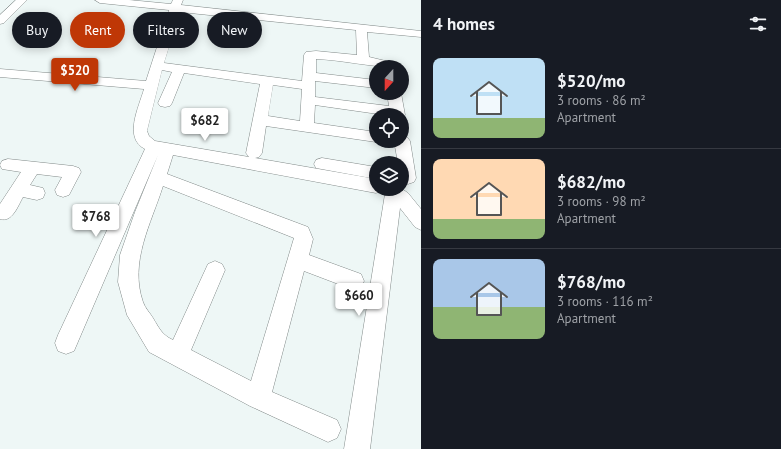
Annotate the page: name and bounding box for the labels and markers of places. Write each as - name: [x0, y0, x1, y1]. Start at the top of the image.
- pin: $520: [51, 58, 99, 92]
- pin: $682: [181, 108, 229, 142]
- pin: $768: [72, 204, 120, 238]
- pin: $660: [335, 283, 383, 317]

